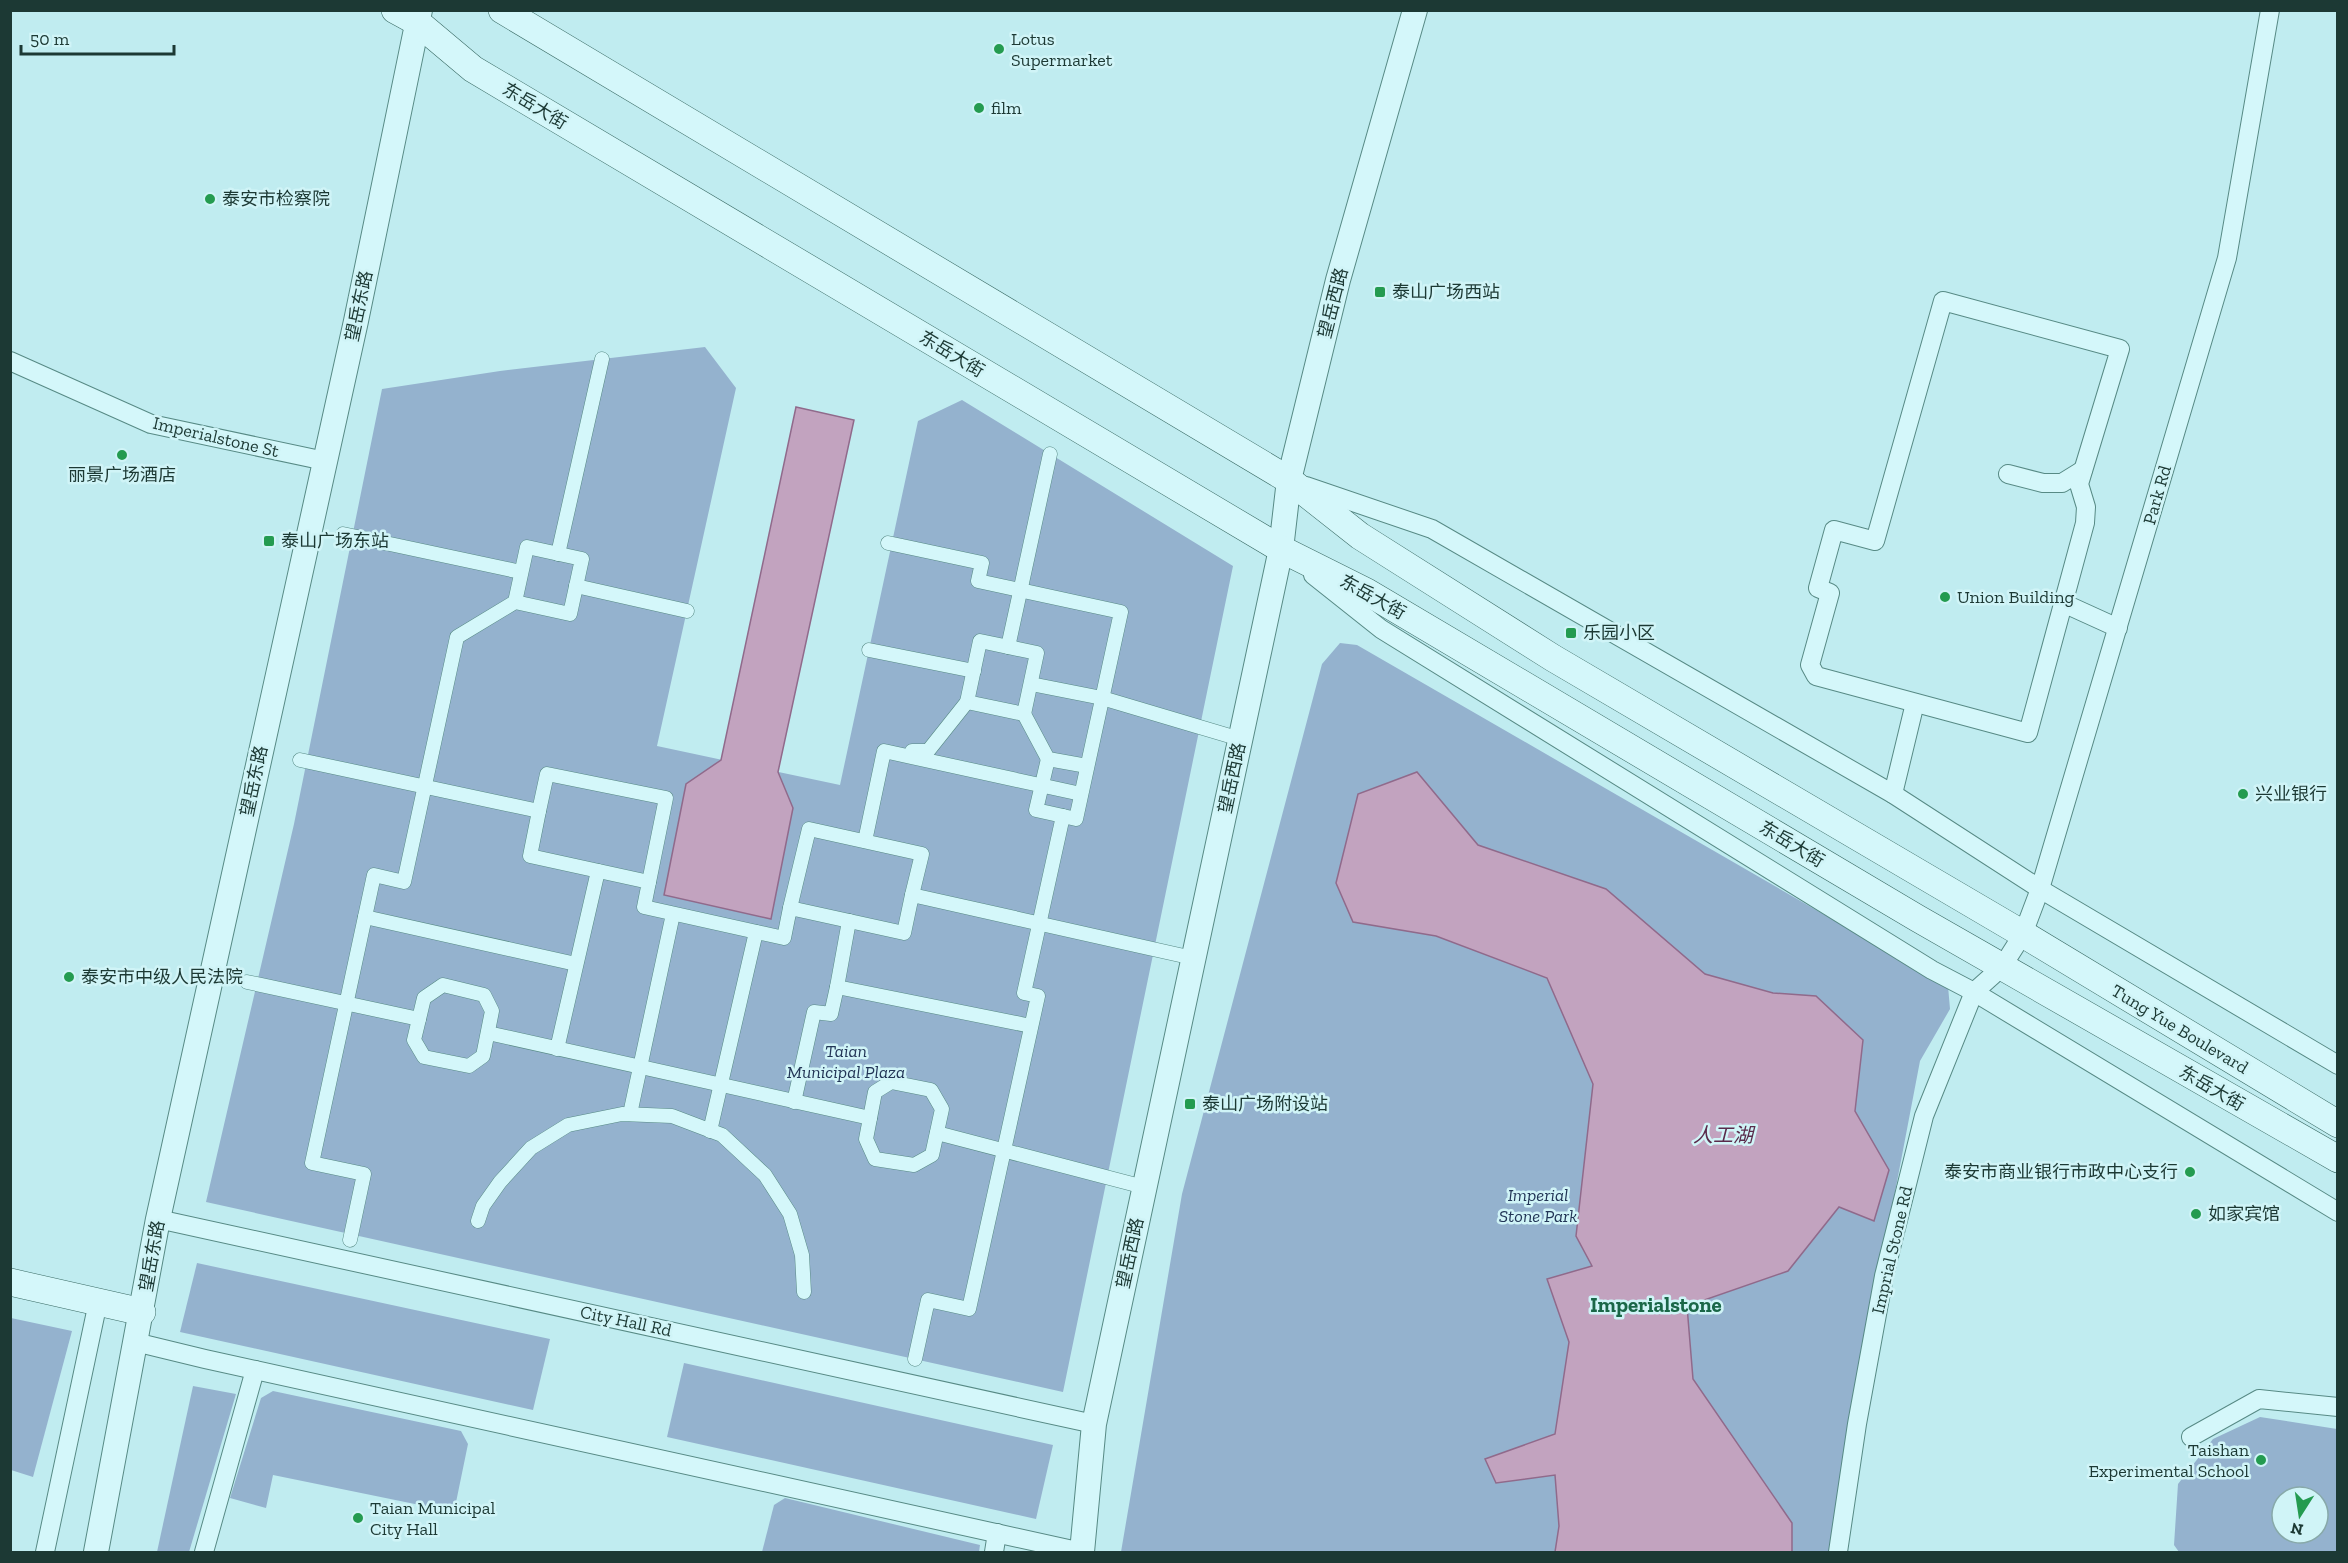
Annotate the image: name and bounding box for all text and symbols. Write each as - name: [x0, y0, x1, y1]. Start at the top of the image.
- scale bar: [21, 18, 174, 56]
- text: 50 m: [30, 28, 70, 50]
- place label: Lotus Supermarket: [1011, 28, 1113, 71]
- marker: Lotus Supermarket: [992, 42, 1006, 56]
- street label: 东岳大街: [498, 78, 572, 134]
- place label: film: [991, 97, 1022, 119]
- marker: film: [972, 101, 986, 115]
- place label: 泰安市检察院: [222, 188, 330, 210]
- marker: 泰安市检察院: [203, 192, 217, 206]
- street label: 望岳西路: [1314, 265, 1352, 341]
- street label: 望岳东路: [341, 268, 377, 344]
- place label: 泰山广场西站: [1392, 281, 1500, 303]
- marker: 泰山广场西站: [1373, 285, 1387, 299]
- street label: 东岳大街: [915, 326, 989, 382]
- street label: Imperialstone St: [151, 412, 281, 462]
- marker: 丽景广场酒店: [115, 448, 129, 462]
- street label: Park Rd: [2138, 463, 2176, 527]
- place label: 丽景广场酒店: [68, 464, 176, 486]
- place label: 泰山广场东站: [281, 530, 389, 552]
- marker: 泰山广场东站: [262, 534, 276, 548]
- street label: 东岳大街: [1336, 570, 1410, 624]
- place label: Union Building: [1957, 586, 2075, 608]
- marker: Union Building: [1938, 590, 1952, 604]
- place label: 乐园小区: [1583, 622, 1655, 644]
- marker: 乐园小区: [1564, 626, 1578, 640]
- street label: 望岳西路: [1214, 740, 1250, 816]
- street label: 望岳东路: [236, 743, 272, 819]
- place label: 兴业银行: [2255, 783, 2327, 805]
- marker: 兴业银行: [2236, 787, 2250, 801]
- street label: 东岳大街: [1755, 816, 1829, 872]
- place label: 泰安市中级人民法院: [81, 966, 243, 988]
- marker: 泰安市中级人民法院: [62, 970, 76, 984]
- street label: Tung Yue Boulevard: [2107, 979, 2253, 1079]
- park label: Taian Municipal Plaza: [787, 1040, 905, 1083]
- street label: 东岳大街: [2175, 1060, 2249, 1116]
- place label: 泰山广场附设站: [1202, 1093, 1328, 1115]
- marker: 泰山广场附设站: [1183, 1097, 1197, 1111]
- water label: 人工湖: [1693, 1123, 1756, 1147]
- place label: 泰安市商业银行市政中心支行: [1944, 1161, 2178, 1183]
- marker: 泰安市商业银行市政中心支行: [2183, 1165, 2197, 1179]
- park label: Imperial Stone Park: [1499, 1184, 1577, 1227]
- street label: Imprial Stone Rd: [1867, 1184, 1917, 1316]
- place label: 如家宾馆: [2208, 1203, 2280, 1225]
- marker: 如家宾馆: [2189, 1207, 2203, 1221]
- street label: 望岳西路: [1112, 1215, 1148, 1291]
- street label: 望岳东路: [135, 1219, 169, 1293]
- district label: Imperialstone: [1590, 1292, 1722, 1317]
- street label: City Hall Rd: [578, 1301, 674, 1341]
- place label: Taishan Experimental School: [2088, 1439, 2250, 1482]
- marker: Taishan Experimental School: [2254, 1453, 2268, 1467]
- north arrow: [2270, 1485, 2330, 1545]
- place label: Taian Municipal City Hall: [370, 1497, 495, 1540]
- marker: Taian Municipal City Hall: [351, 1511, 365, 1525]
- text: N: [2289, 1519, 2305, 1540]

